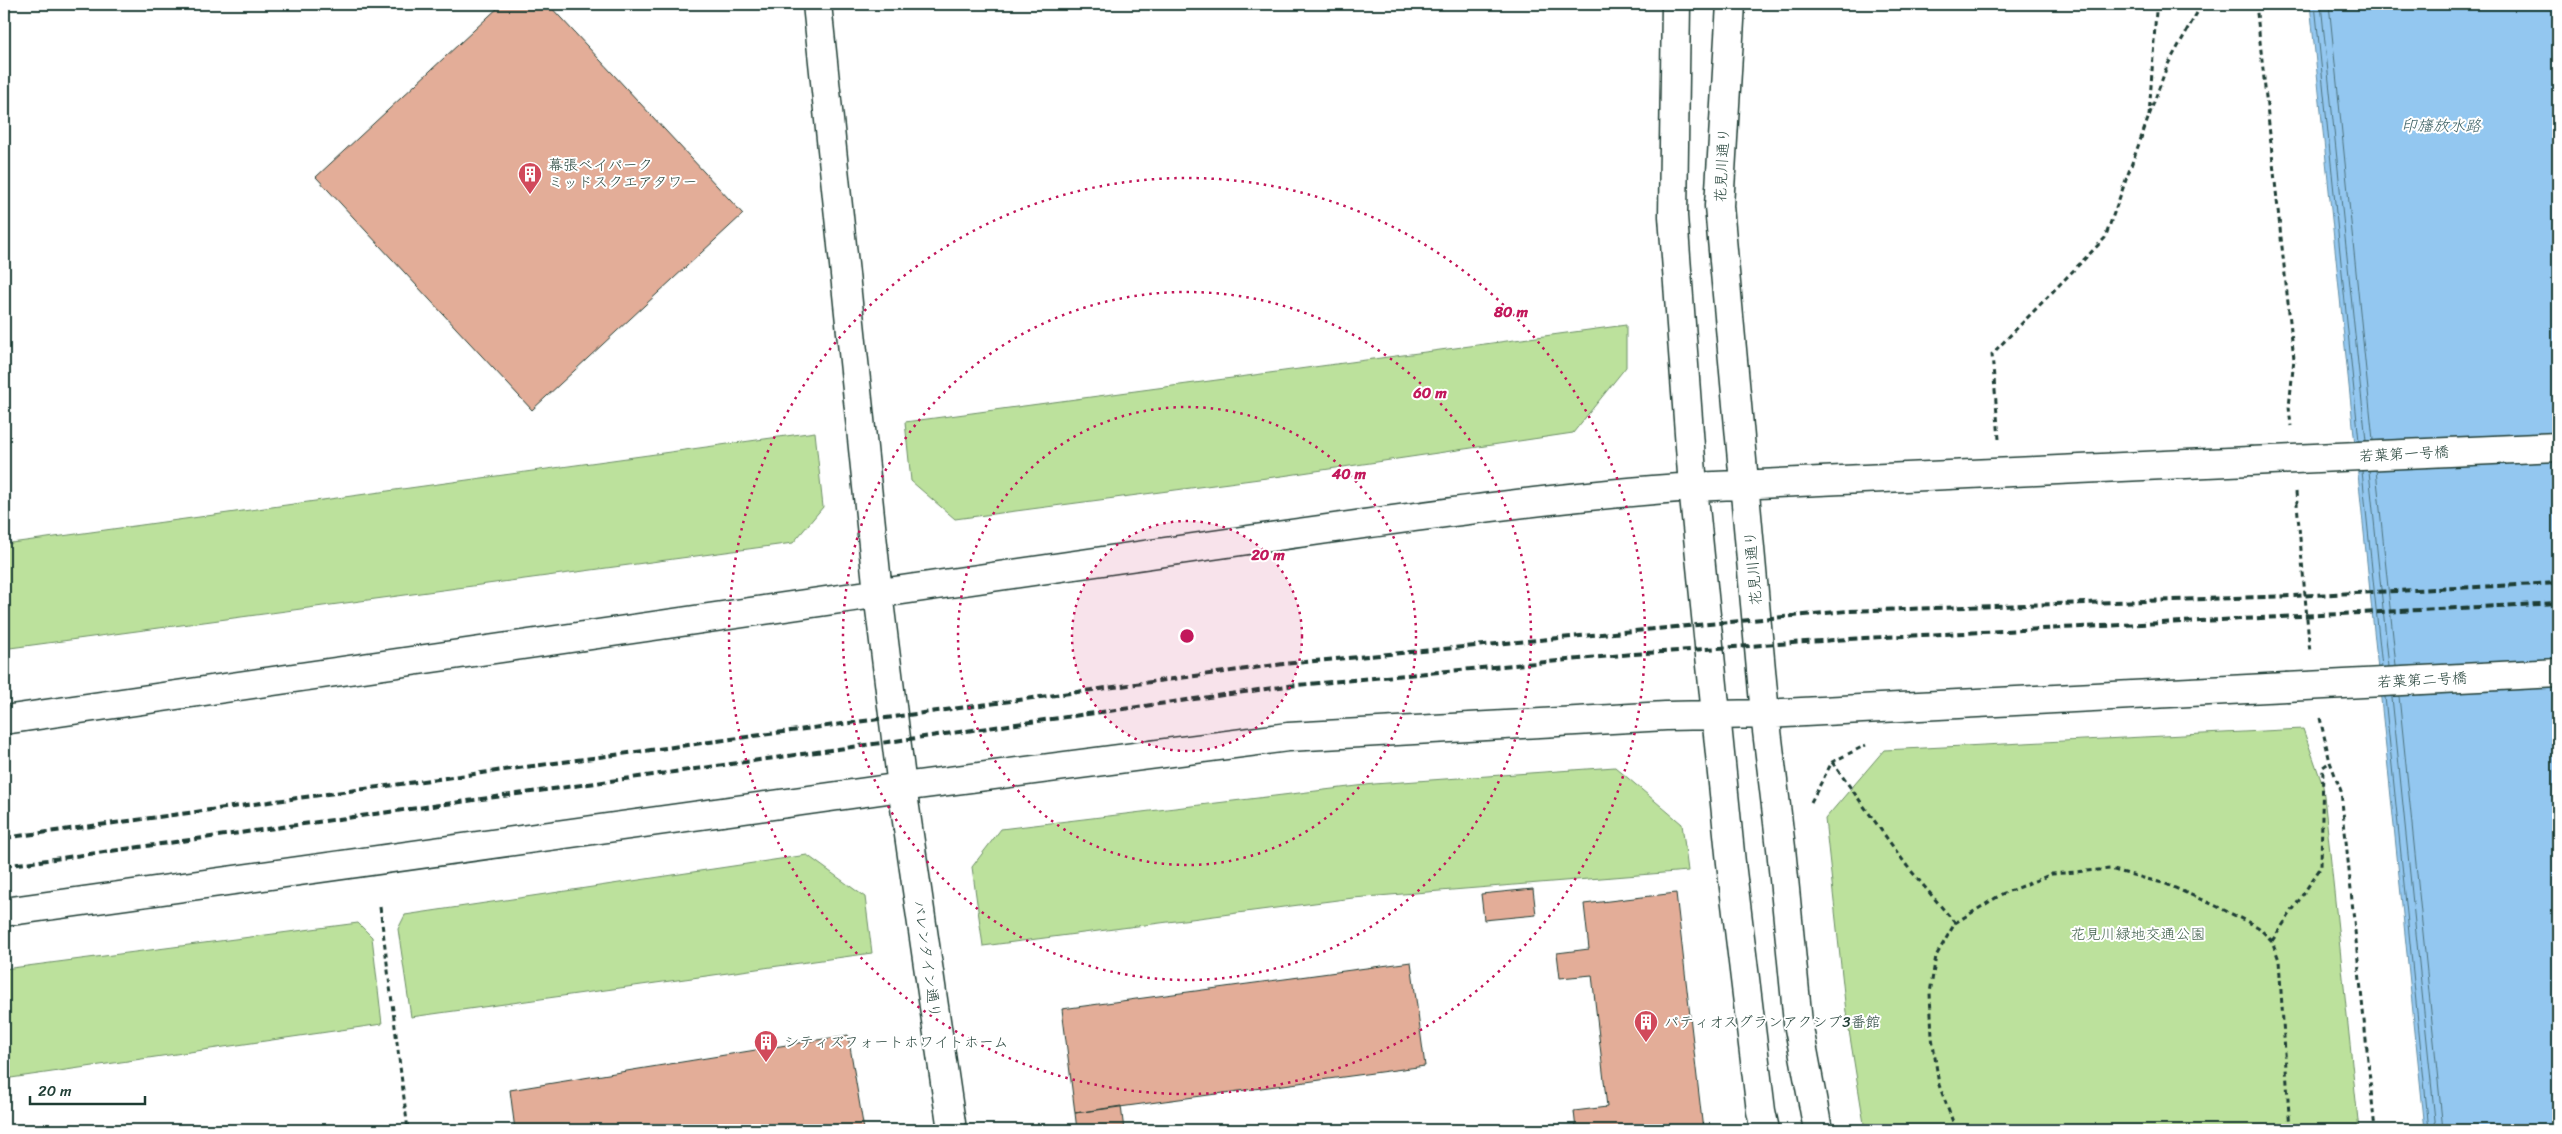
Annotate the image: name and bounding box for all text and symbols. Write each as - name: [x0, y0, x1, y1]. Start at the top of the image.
- water label: 印旛放水路: [2401, 111, 2482, 140]
- street label: 花見川通り: [1707, 127, 1737, 203]
- place label: 幕張ベイパーク ミッドスクエアタワー: [548, 152, 697, 195]
- building icon: 幕張ベイパーク ミッドスクエアタワー: [517, 161, 543, 195]
- text: 80 m: [1493, 299, 1528, 325]
- text: 60 m: [1412, 380, 1447, 406]
- street label: 若葉第一号橋: [2358, 439, 2450, 469]
- text: 40 m: [1331, 461, 1367, 487]
- street label: 花見川通り: [1737, 530, 1769, 606]
- text: 20 m: [1250, 542, 1285, 568]
- centre of rings: [1178, 627, 1196, 645]
- street label: 若葉第二号橋: [2376, 665, 2468, 695]
- street label: バレンタイン通り: [906, 898, 948, 1020]
- park label: 花見川緑地交通公園: [2070, 921, 2206, 947]
- building icon: パティオスグランアクシブ3番館: [1633, 1009, 1659, 1043]
- place label: パティオスグランアクシブ3番館: [1664, 1009, 1880, 1035]
- building icon: シティズフォートホワイトホーム: [753, 1029, 779, 1063]
- place label: シティズフォートホワイトホーム: [784, 1029, 1008, 1055]
- scale bar: [30, 1074, 145, 1106]
- text: 20 m: [38, 1078, 72, 1104]

